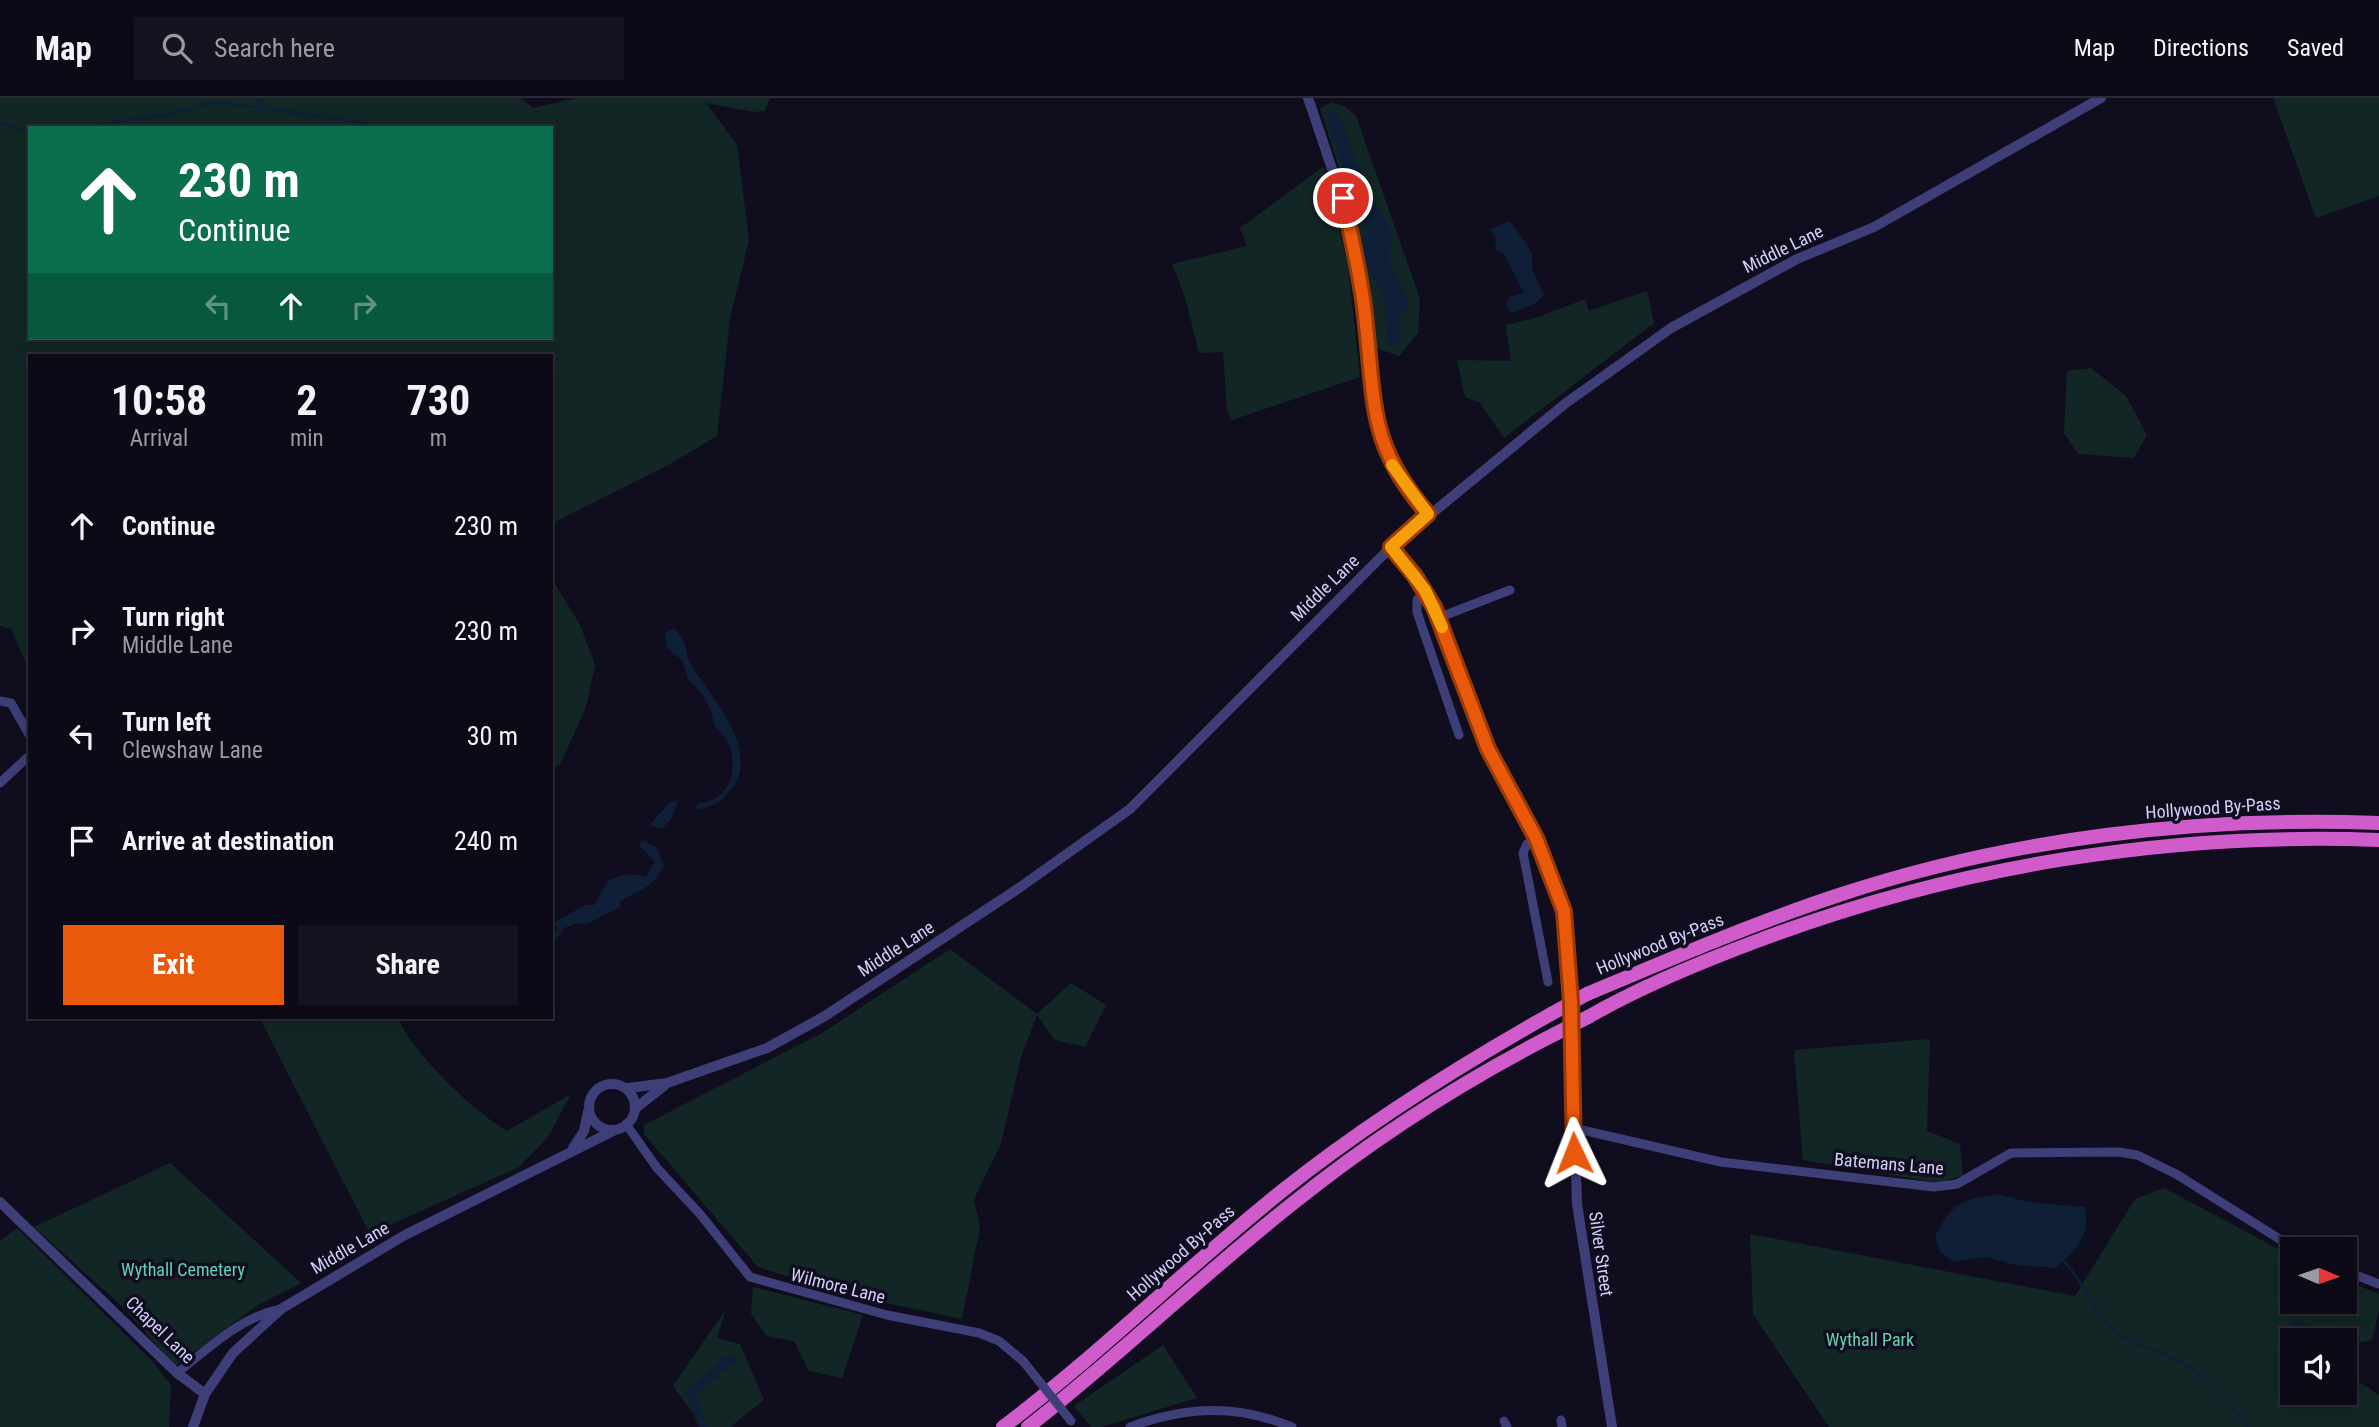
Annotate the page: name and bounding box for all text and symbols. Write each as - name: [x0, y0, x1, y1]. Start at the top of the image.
- search box: [134, 17, 624, 80]
- text: Map: [35, 29, 92, 68]
- icon: search: [158, 29, 196, 67]
- text: Search here: [214, 33, 335, 63]
- text: Map: [2074, 34, 2115, 62]
- text: Directions: [2153, 34, 2249, 62]
- text: Saved: [2287, 34, 2344, 62]
- text: 230 m: [178, 152, 300, 209]
- icon: ahead: [63, 154, 154, 245]
- pin: [1313, 168, 1373, 228]
- icon: arrive: [1324, 179, 1362, 217]
- text: Continue: [178, 211, 290, 249]
- street label: Middle Lane: [1739, 220, 1826, 277]
- icon: left: [199, 287, 237, 325]
- icon: ahead: [272, 287, 310, 325]
- icon: right: [345, 287, 383, 325]
- text: 10:58: [111, 376, 207, 425]
- text: 2: [296, 376, 317, 425]
- text: 730: [406, 376, 470, 425]
- text: Arrival: [130, 425, 188, 452]
- text: min: [290, 425, 324, 452]
- text: m: [430, 425, 447, 452]
- icon: ahead: [63, 507, 101, 545]
- text: Continue: [122, 511, 215, 541]
- text: 230 m: [454, 511, 518, 541]
- street label: Middle Lane: [1286, 550, 1363, 625]
- text: Turn right: [122, 602, 224, 632]
- icon: right: [63, 612, 101, 650]
- text: 230 m: [454, 616, 518, 646]
- text: Middle Lane: [122, 632, 233, 659]
- text: Turn left: [122, 707, 211, 737]
- icon: left: [63, 717, 101, 755]
- text: 30 m: [467, 721, 518, 751]
- text: Clewshaw Lane: [122, 737, 263, 764]
- street label: Hollywood By-Pass: [2145, 792, 2281, 823]
- icon: arrive: [63, 822, 101, 860]
- text: Arrive at destination: [122, 826, 334, 856]
- text: 240 m: [454, 826, 518, 856]
- street label: Hollywood By-Pass: [1593, 908, 1727, 979]
- street label: Middle Lane: [854, 916, 938, 981]
- button: Exit: [63, 925, 284, 1005]
- button: Share: [298, 925, 518, 1005]
- position arrow: [1537, 1116, 1611, 1190]
- street label: Batemans Lane: [1833, 1148, 1945, 1179]
- street label: Hollywood By-Pass: [1123, 1200, 1239, 1305]
- street label: Silver Street: [1585, 1210, 1618, 1298]
- street label: Middle Lane: [307, 1217, 393, 1278]
- north arrow: [2280, 1237, 2357, 1314]
- map controls: [2280, 1237, 2357, 1405]
- park label: Wythall Cemetery: [121, 1259, 245, 1280]
- street label: Wilmore Lane: [789, 1264, 888, 1307]
- street label: Chapel Lane: [122, 1292, 199, 1368]
- button: sound: [2280, 1328, 2357, 1405]
- park label: Wythall Park: [1826, 1329, 1914, 1350]

